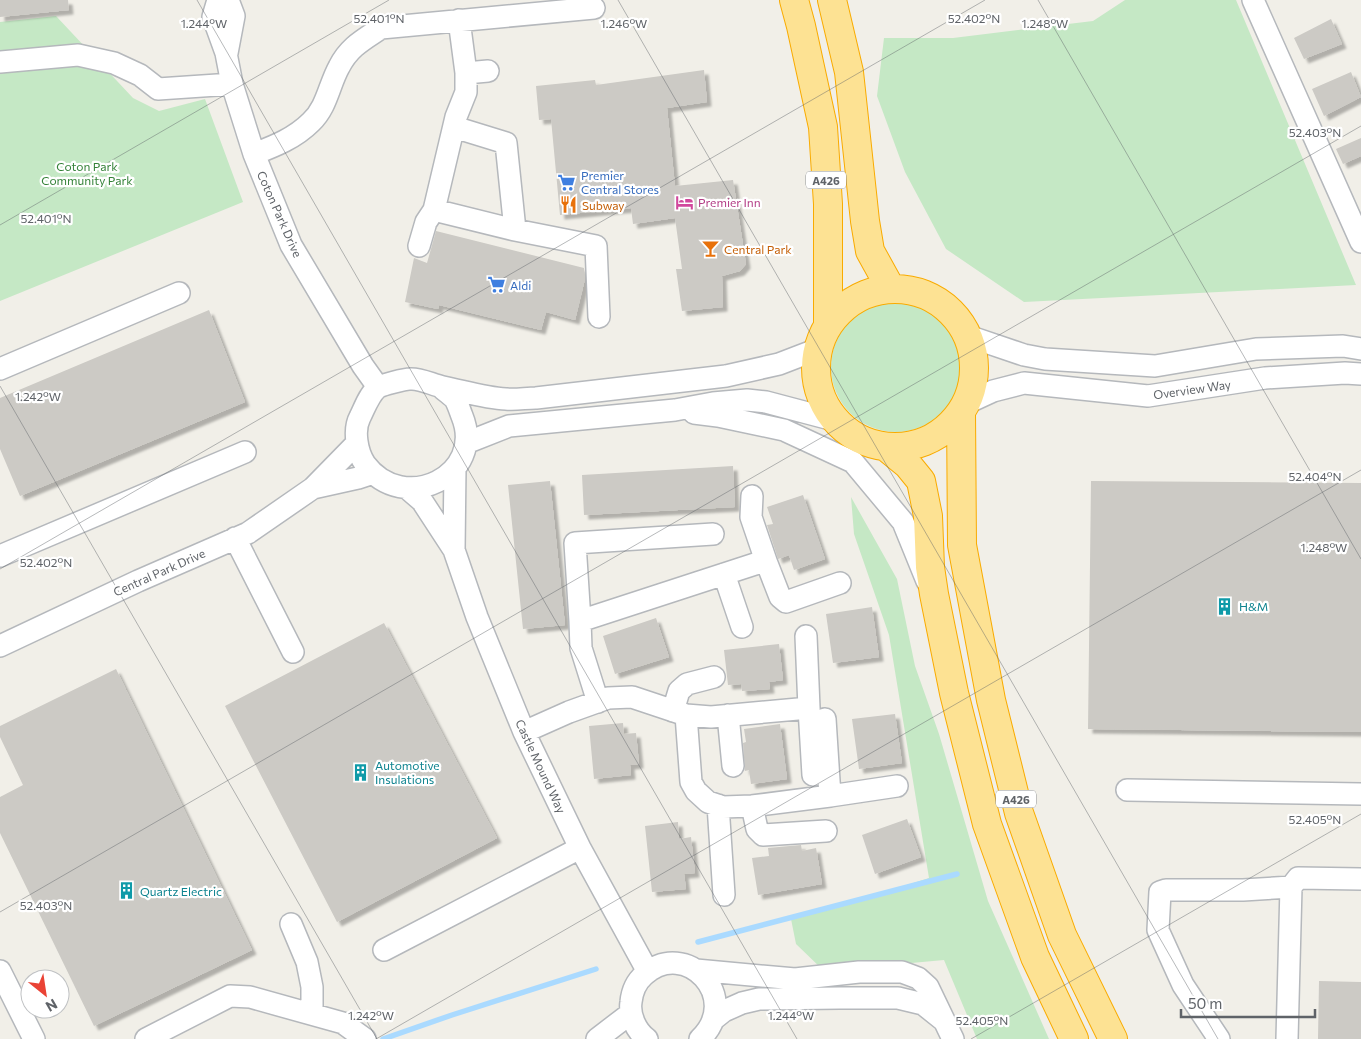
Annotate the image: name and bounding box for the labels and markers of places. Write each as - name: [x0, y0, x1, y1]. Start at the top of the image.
- place label: Premier Central Stores: [581, 168, 659, 196]
- supermarket icon: Premier Central Stores: [557, 172, 577, 192]
- hotel icon: Premier Inn: [674, 192, 694, 212]
- restaurant icon: Subway: [558, 195, 578, 215]
- place label: Premier Inn: [698, 195, 761, 209]
- place label: Subway: [582, 198, 625, 212]
- bar icon: Central Park: [700, 239, 720, 259]
- place label: Central Park: [724, 242, 792, 256]
- supermarket icon: Aldi: [486, 275, 506, 295]
- place label: Aldi: [510, 278, 531, 292]
- building icon: H&M: [1215, 596, 1235, 616]
- place label: H&M: [1239, 599, 1268, 613]
- place label: Automotive Insulations: [375, 758, 440, 786]
- building icon: Automotive Insulations: [351, 762, 371, 782]
- building icon: Quartz Electric: [116, 881, 136, 901]
- place label: Quartz Electric: [140, 884, 222, 898]

